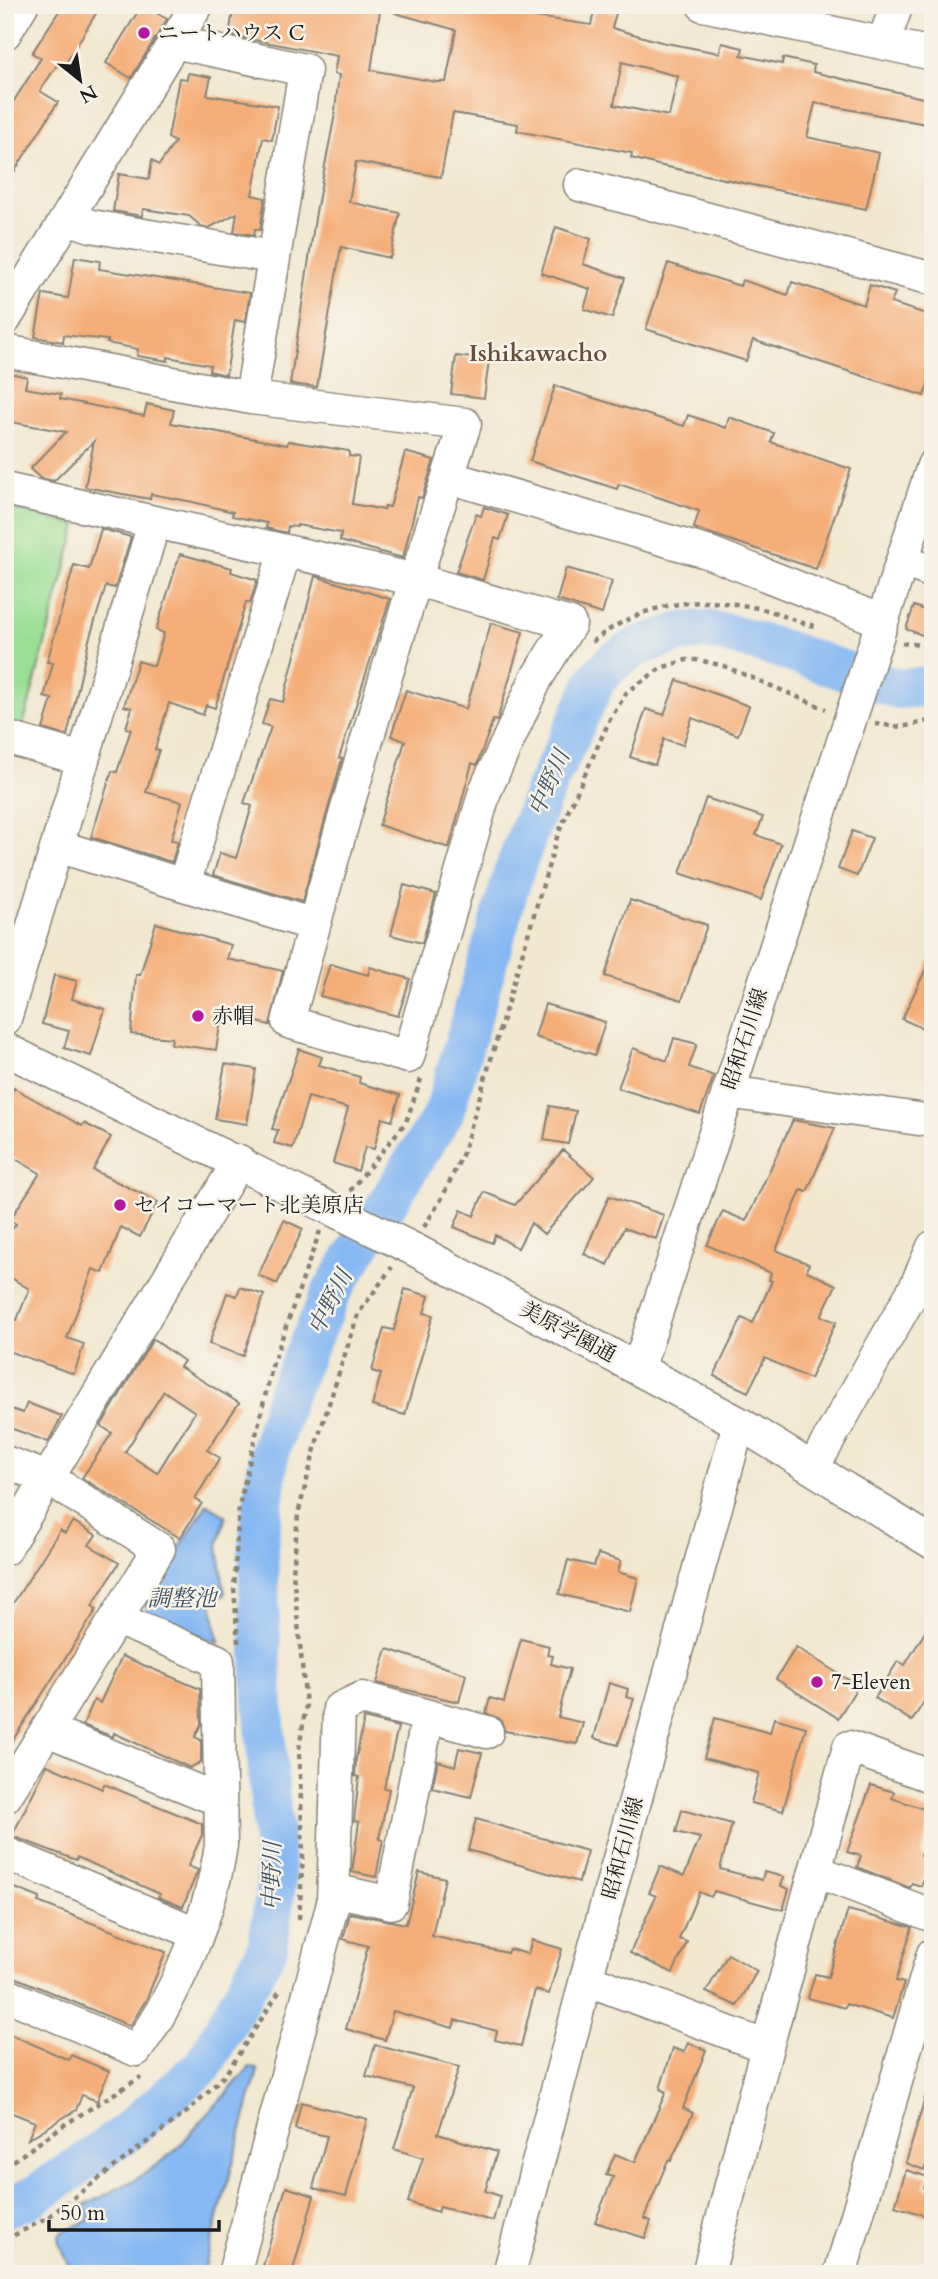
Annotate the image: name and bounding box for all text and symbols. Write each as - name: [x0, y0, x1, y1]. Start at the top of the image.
- place label: ニートハウス C: [158, 19, 305, 48]
- marker: ニートハウス C: [136, 25, 152, 41]
- north arrow: [46, 46, 116, 116]
- text: N: [74, 78, 102, 109]
- district label: Ishikawacho: [469, 337, 607, 370]
- water label: 中野川: [521, 742, 578, 821]
- street label: 昭和石川線: [715, 985, 775, 1093]
- place label: 赤帽: [212, 1002, 254, 1031]
- marker: 赤帽: [190, 1008, 206, 1024]
- place label: セイコーマート北美原店: [134, 1191, 364, 1220]
- marker: セイコーマート北美原店: [112, 1197, 128, 1213]
- water label: 中野川: [301, 1262, 361, 1340]
- street label: 美原学園通: [515, 1295, 621, 1369]
- water label: 調整池: [148, 1583, 220, 1614]
- place label: 7-Eleven: [831, 1668, 911, 1697]
- marker: 7-Eleven: [809, 1674, 825, 1690]
- street label: 昭和石川線: [595, 1794, 651, 1902]
- water label: 中野川: [256, 1838, 288, 1911]
- scale bar: [49, 2188, 219, 2232]
- text: 50 m: [60, 2199, 105, 2228]

